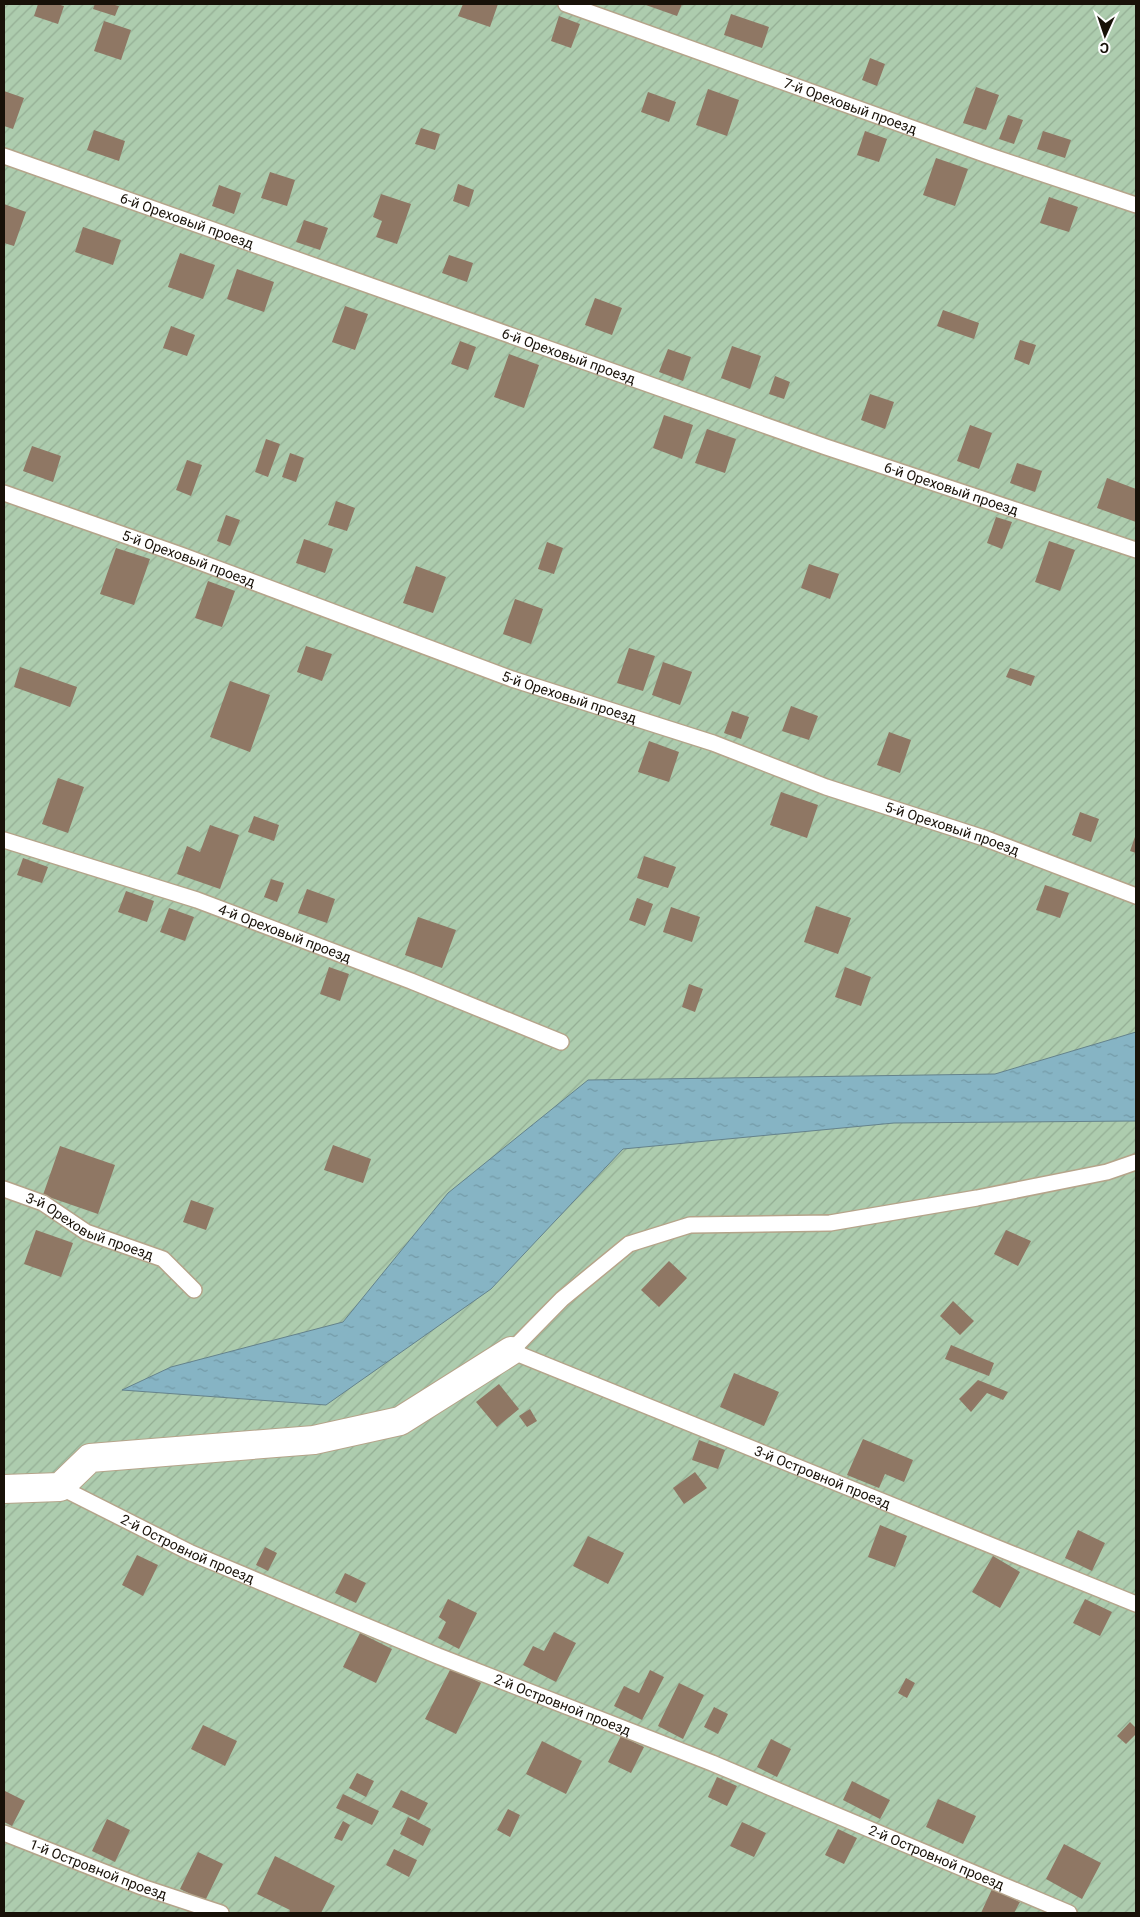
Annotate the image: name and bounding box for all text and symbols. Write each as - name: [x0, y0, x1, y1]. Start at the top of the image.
- north arrow: [1080, 10, 1130, 60]
- text: С: [1099, 40, 1109, 56]
- street label: 7-й Ореховый проезд: [781, 75, 920, 137]
- street label: 6-й Ореховый проезд: [118, 190, 256, 252]
- street label: 6-й Ореховый проезд: [500, 325, 638, 387]
- street label: 6-й Ореховый проезд: [882, 459, 1021, 519]
- street label: 5-й Ореховый проезд: [120, 527, 258, 590]
- street label: 5-й Ореховый проезд: [500, 668, 639, 726]
- street label: 5-й Ореховый проезд: [883, 799, 1022, 859]
- street label: 4-й Ореховый проезд: [216, 901, 354, 966]
- street label: 3-й Ореховый проезд: [24, 1189, 156, 1263]
- street label: 3-й Островной проезд: [752, 1442, 894, 1512]
- street label: 2-й Островной проезд: [118, 1511, 257, 1587]
- street label: 2-й Островной проезд: [492, 1671, 634, 1739]
- street label: 2-й Островной проезд: [866, 1822, 1007, 1893]
- street label: 1-й Островной проезд: [27, 1836, 169, 1903]

